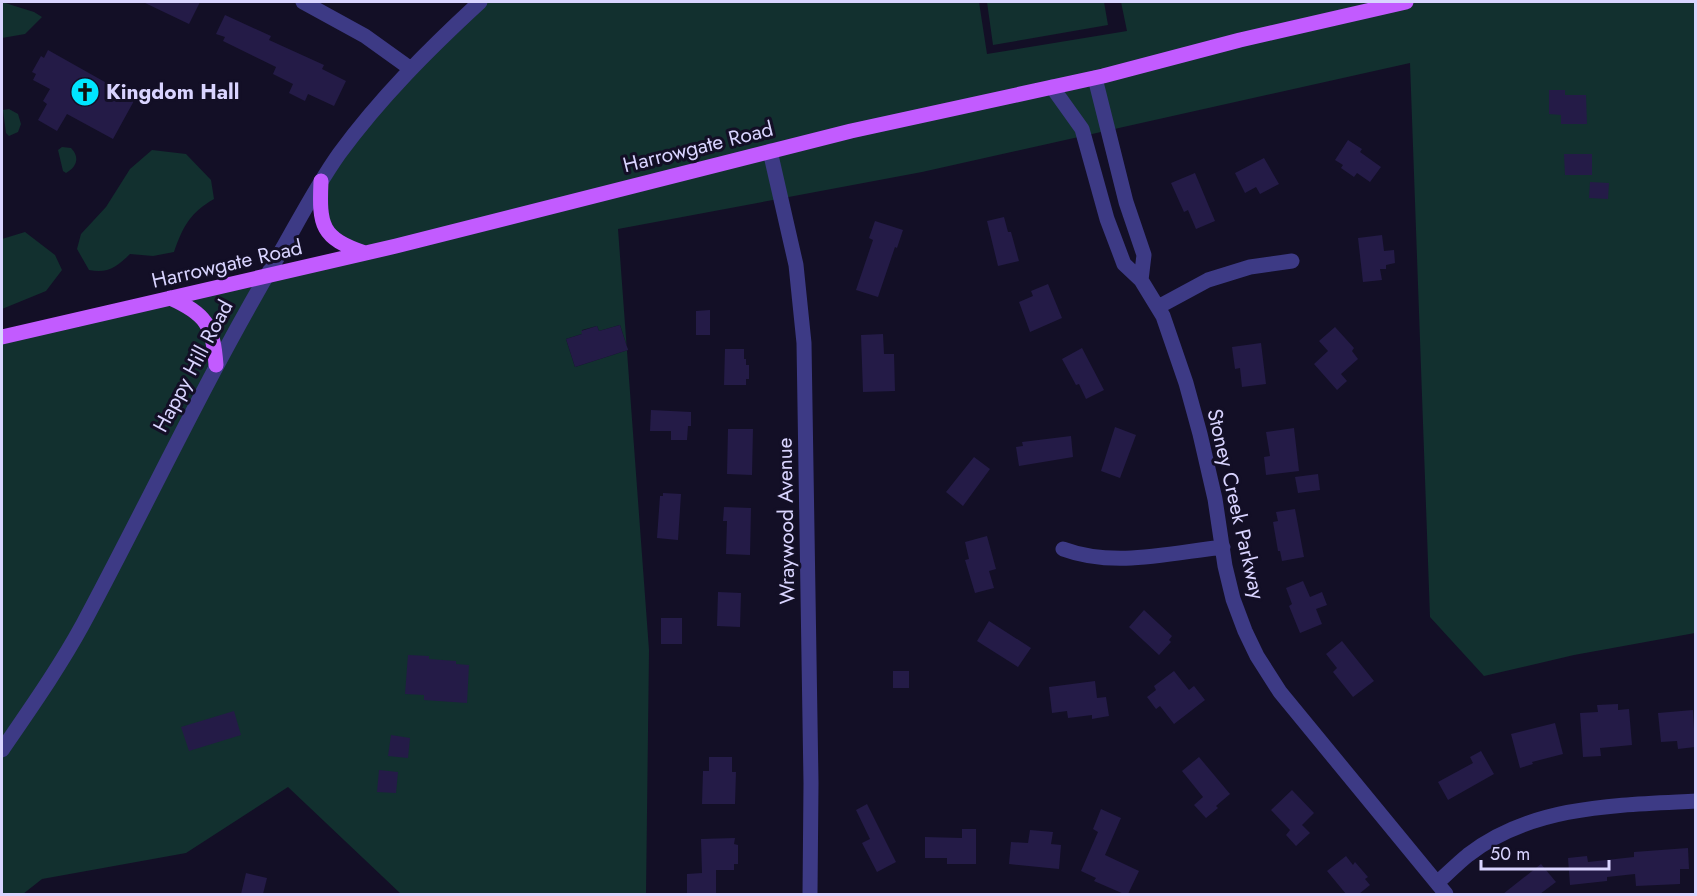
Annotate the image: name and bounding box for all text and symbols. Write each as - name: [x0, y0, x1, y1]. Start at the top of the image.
- church icon: Kingdom Hall: [69, 76, 101, 108]
- place label: Kingdom Hall: [106, 77, 239, 107]
- street label: Harrowgate Road: [620, 114, 776, 180]
- street label: Harrowgate Road: [149, 232, 305, 296]
- street label: Happy Hill Road: [145, 294, 241, 438]
- street label: Stoney Creek Parkway: [1199, 406, 1273, 603]
- street label: Wraywood Avenue: [770, 437, 802, 605]
- scale bar: [1481, 833, 1608, 871]
- text: 50 m: [1490, 841, 1530, 867]

